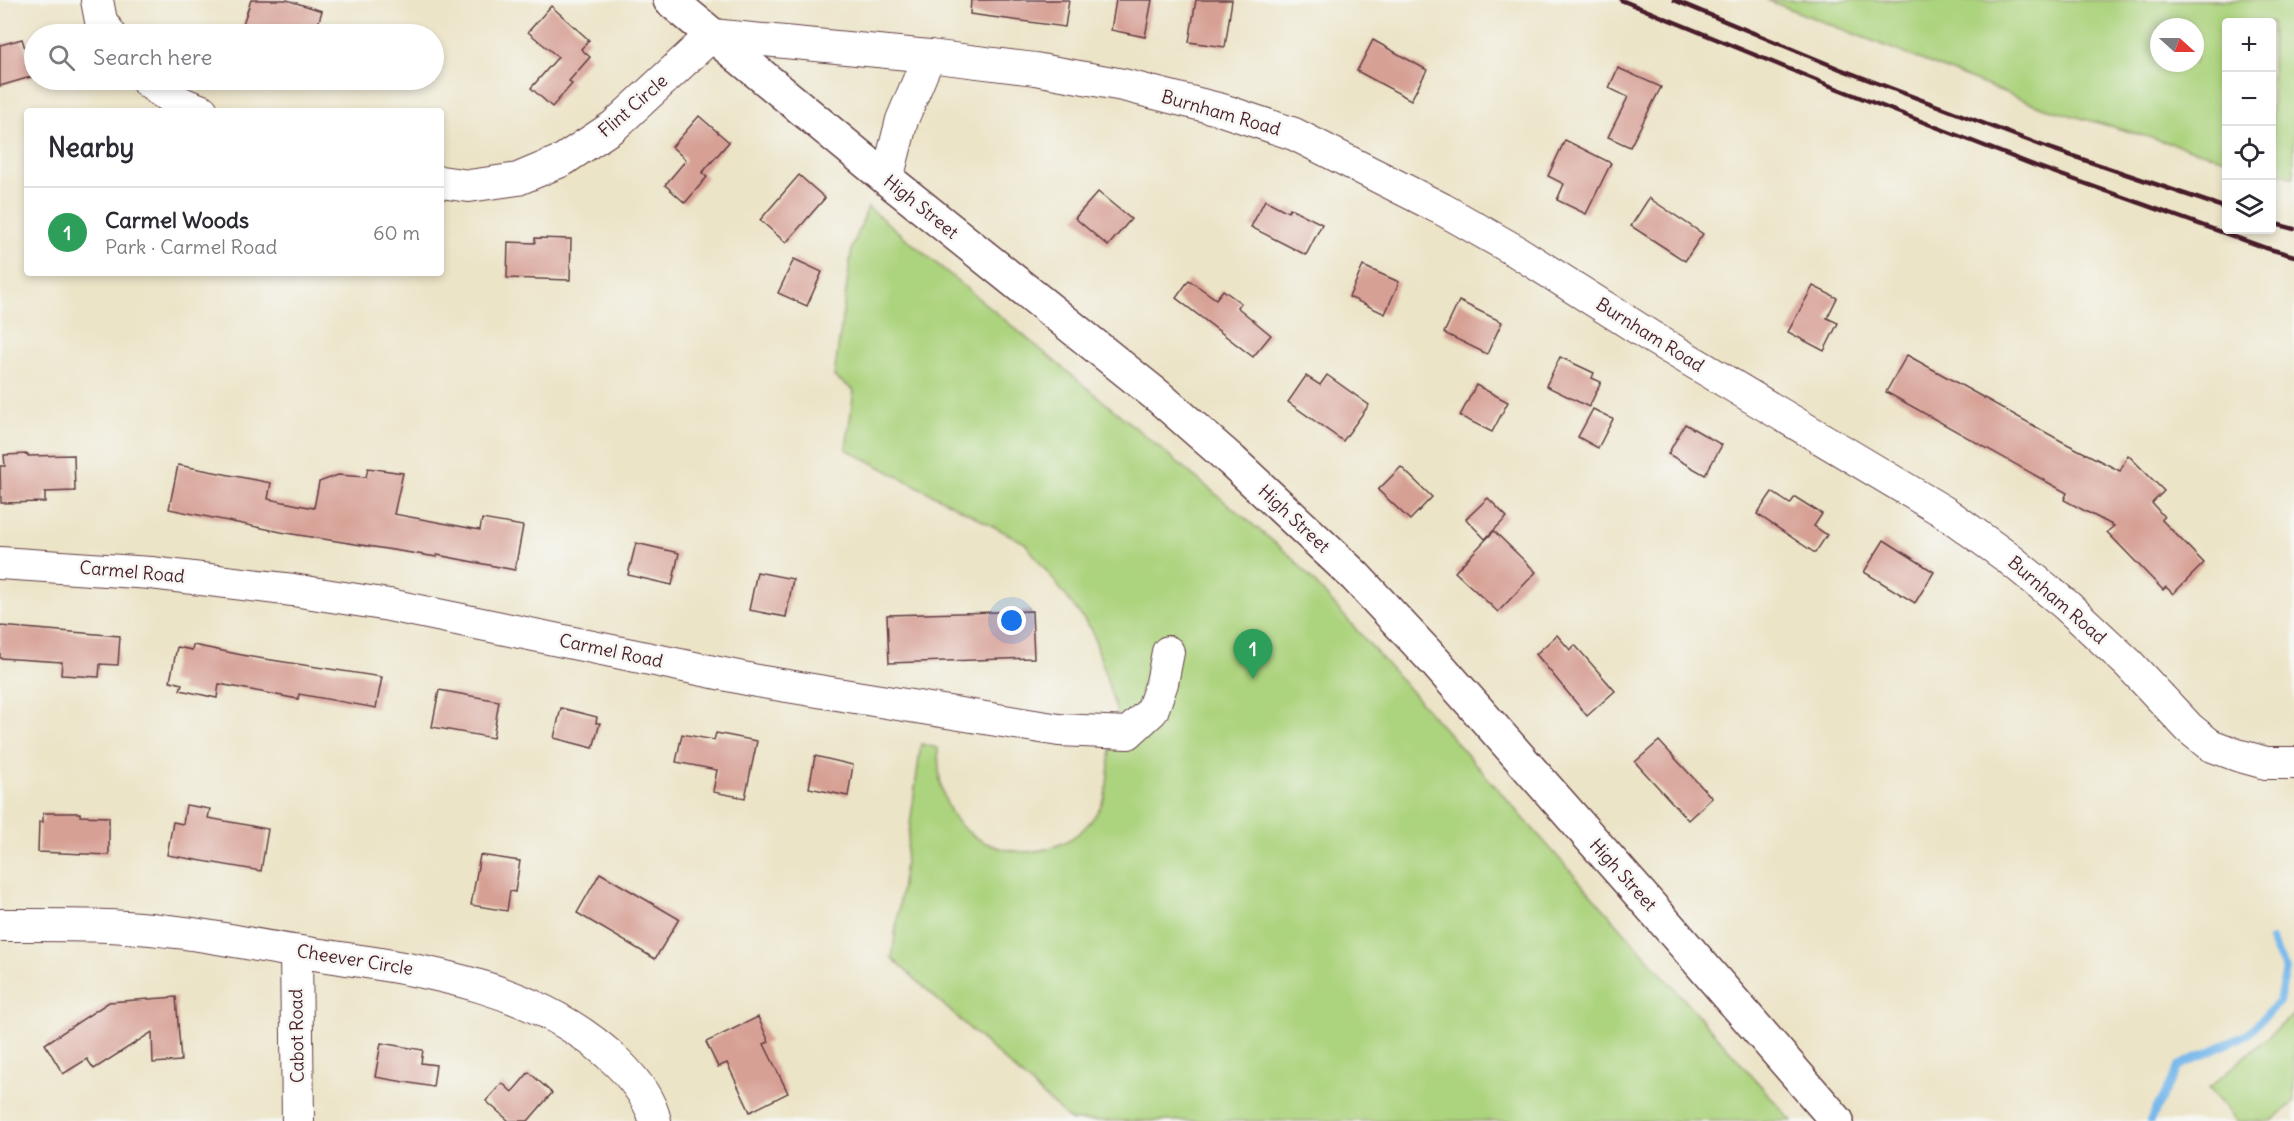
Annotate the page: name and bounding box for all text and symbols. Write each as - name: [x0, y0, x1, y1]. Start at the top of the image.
- north arrow: [2150, 18, 2204, 72]
- map controls: [2222, 18, 2276, 234]
- button: +: [2222, 18, 2276, 72]
- search box: [24, 24, 444, 90]
- icon: search: [45, 41, 78, 74]
- text: Search here: [93, 43, 212, 71]
- street label: Flint Circle: [593, 69, 672, 142]
- button: −: [2222, 72, 2276, 126]
- street label: Burnham Road: [1159, 85, 1284, 141]
- button: locate: [2222, 126, 2276, 180]
- text: Nearby: [48, 131, 134, 164]
- street label: High Street: [879, 169, 963, 244]
- button: layers: [2222, 180, 2276, 234]
- text: Carmel Woods: [105, 206, 249, 234]
- text: 1: [64, 220, 71, 245]
- text: 60 m: [373, 220, 420, 245]
- text: Park · Carmel Road: [105, 234, 277, 259]
- street label: Burnham Road: [1592, 292, 1709, 377]
- street label: High Street: [1254, 480, 1335, 558]
- street label: Burnham Road: [2003, 551, 2112, 649]
- street label: Carmel Road: [79, 555, 186, 588]
- your location: [997, 606, 1026, 635]
- street label: Carmel Road: [557, 628, 665, 673]
- pin: 1: [1234, 630, 1272, 679]
- street label: High Street: [1585, 834, 1662, 916]
- street label: Cheever Circle: [295, 939, 415, 980]
- street label: Cabot Road: [284, 988, 309, 1083]

